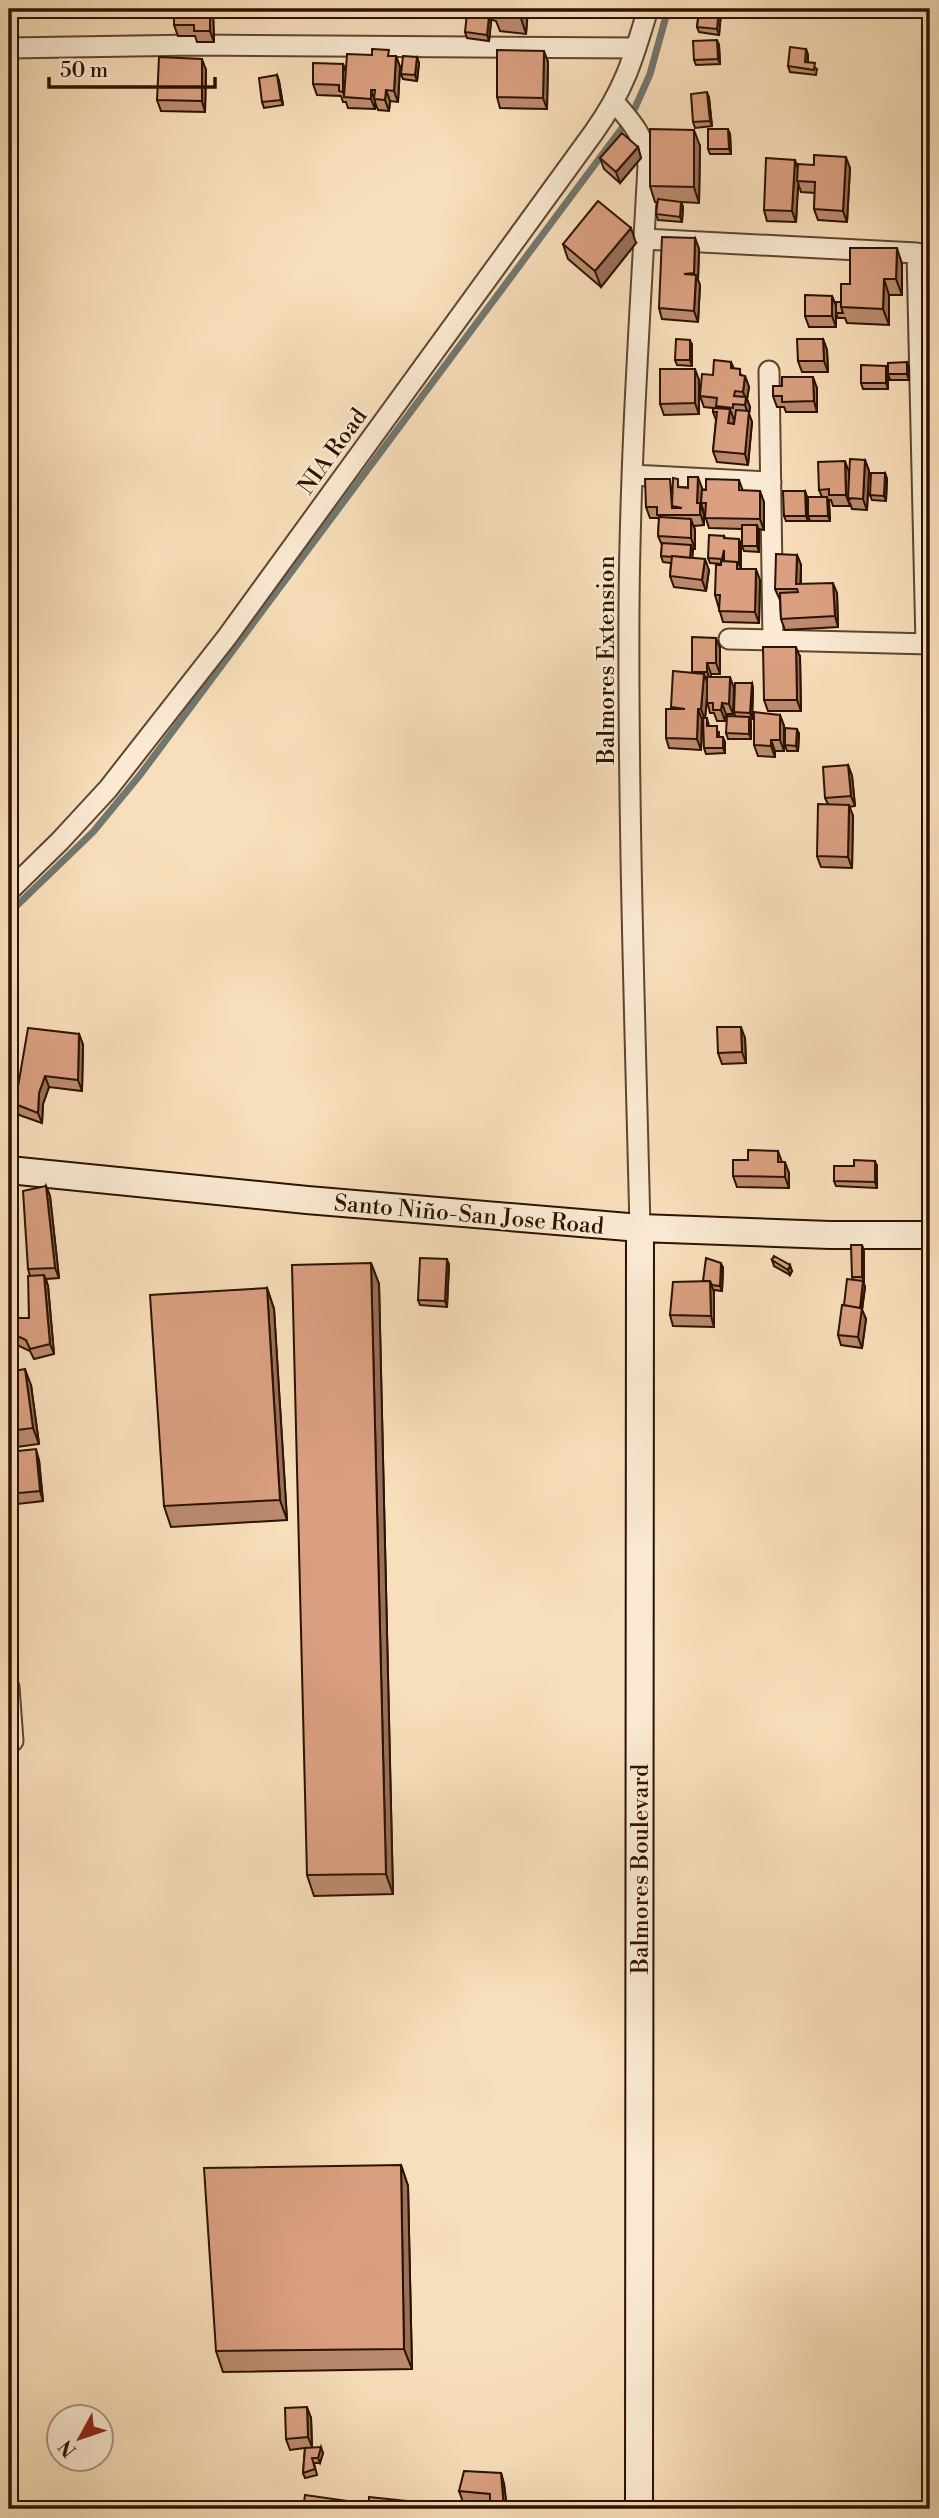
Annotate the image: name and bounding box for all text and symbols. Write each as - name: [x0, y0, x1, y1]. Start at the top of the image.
- scale bar: [49, 46, 215, 90]
- text: 50 m: [60, 58, 108, 84]
- street label: NIA Road: [292, 403, 373, 500]
- street label: Balmores Extension: [593, 555, 621, 765]
- street label: Santo Niño-San Jose Road: [333, 1189, 605, 1241]
- street label: Balmores Boulevard: [627, 1764, 655, 1975]
- north arrow: [46, 2402, 116, 2472]
- text: N: [54, 2435, 82, 2462]

